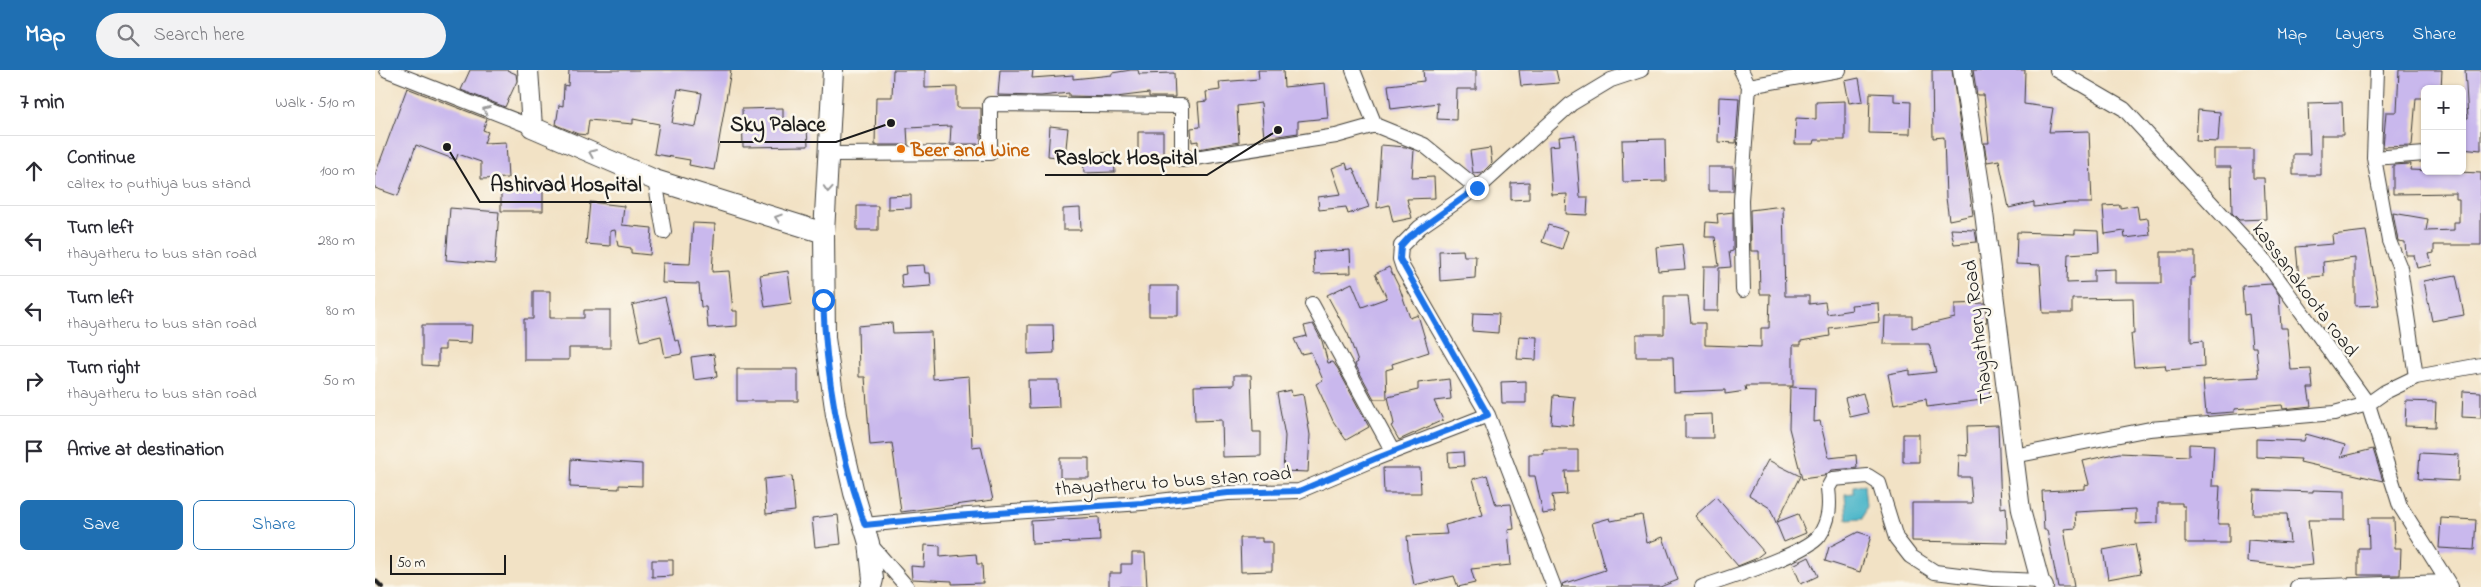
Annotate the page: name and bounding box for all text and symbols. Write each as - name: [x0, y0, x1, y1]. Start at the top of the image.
- search box: [96, 13, 446, 58]
- text: Map: [25, 18, 66, 53]
- icon: search: [114, 21, 142, 49]
- text: Search here: [154, 22, 245, 49]
- text: Map: [2277, 22, 2307, 48]
- text: Layers: [2335, 22, 2385, 48]
- text: Share: [2413, 22, 2456, 48]
- map controls: [2421, 85, 2466, 175]
- button: +: [2421, 85, 2466, 130]
- text: 7 min: [20, 88, 64, 118]
- text: Walk · 510 m: [275, 91, 355, 115]
- one-way arrow: [483, 105, 491, 115]
- callout: Sky Palace: [720, 106, 836, 142]
- text: Sky Palace: [730, 111, 826, 143]
- button: −: [2421, 130, 2466, 175]
- place label: Beer and Wine: [910, 137, 1030, 166]
- callout: Raslock Hospital: [1045, 139, 1207, 175]
- marker: Beer and Wine: [895, 143, 907, 155]
- text: Raslock Hospital: [1055, 144, 1198, 174]
- text: Continue: [67, 145, 135, 172]
- one-way arrow: [588, 149, 597, 159]
- icon: ahead: [20, 157, 48, 185]
- text: 100 m: [320, 159, 355, 183]
- callout: Ashirvad Hospital: [480, 166, 652, 202]
- text: Ashirvad Hospital: [490, 171, 642, 201]
- text: caltex to puthiya bus stand: [67, 172, 251, 196]
- route end: [1466, 177, 1489, 200]
- one-way arrow: [822, 185, 833, 193]
- one-way arrow: [774, 214, 783, 224]
- text: Turn left: [67, 215, 134, 242]
- street label: kassanakoota road: [2244, 217, 2364, 364]
- icon: left: [20, 227, 48, 255]
- text: 280 m: [318, 229, 355, 253]
- text: thayatheru to bus stan road: [67, 242, 257, 266]
- street label: Thayathery Road: [1956, 258, 2003, 405]
- text: Turn left: [67, 285, 134, 312]
- route start: [812, 289, 835, 312]
- icon: left: [20, 297, 48, 325]
- text: 80 m: [326, 299, 355, 323]
- text: thayatheru to bus stan road: [67, 312, 257, 336]
- text: Turn right: [67, 355, 140, 382]
- icon: right: [20, 367, 48, 395]
- text: 50 m: [323, 369, 355, 393]
- text: thayatheru to bus stan road: [67, 382, 257, 406]
- icon: arrive: [20, 437, 48, 465]
- text: Arrive at destination: [67, 437, 224, 464]
- street label: thayatheru to bus stan road: [1054, 460, 1292, 505]
- button: Save: [20, 500, 183, 550]
- button: Share: [193, 500, 355, 550]
- scale bar: [390, 552, 506, 575]
- text: 50 m: [397, 553, 425, 574]

